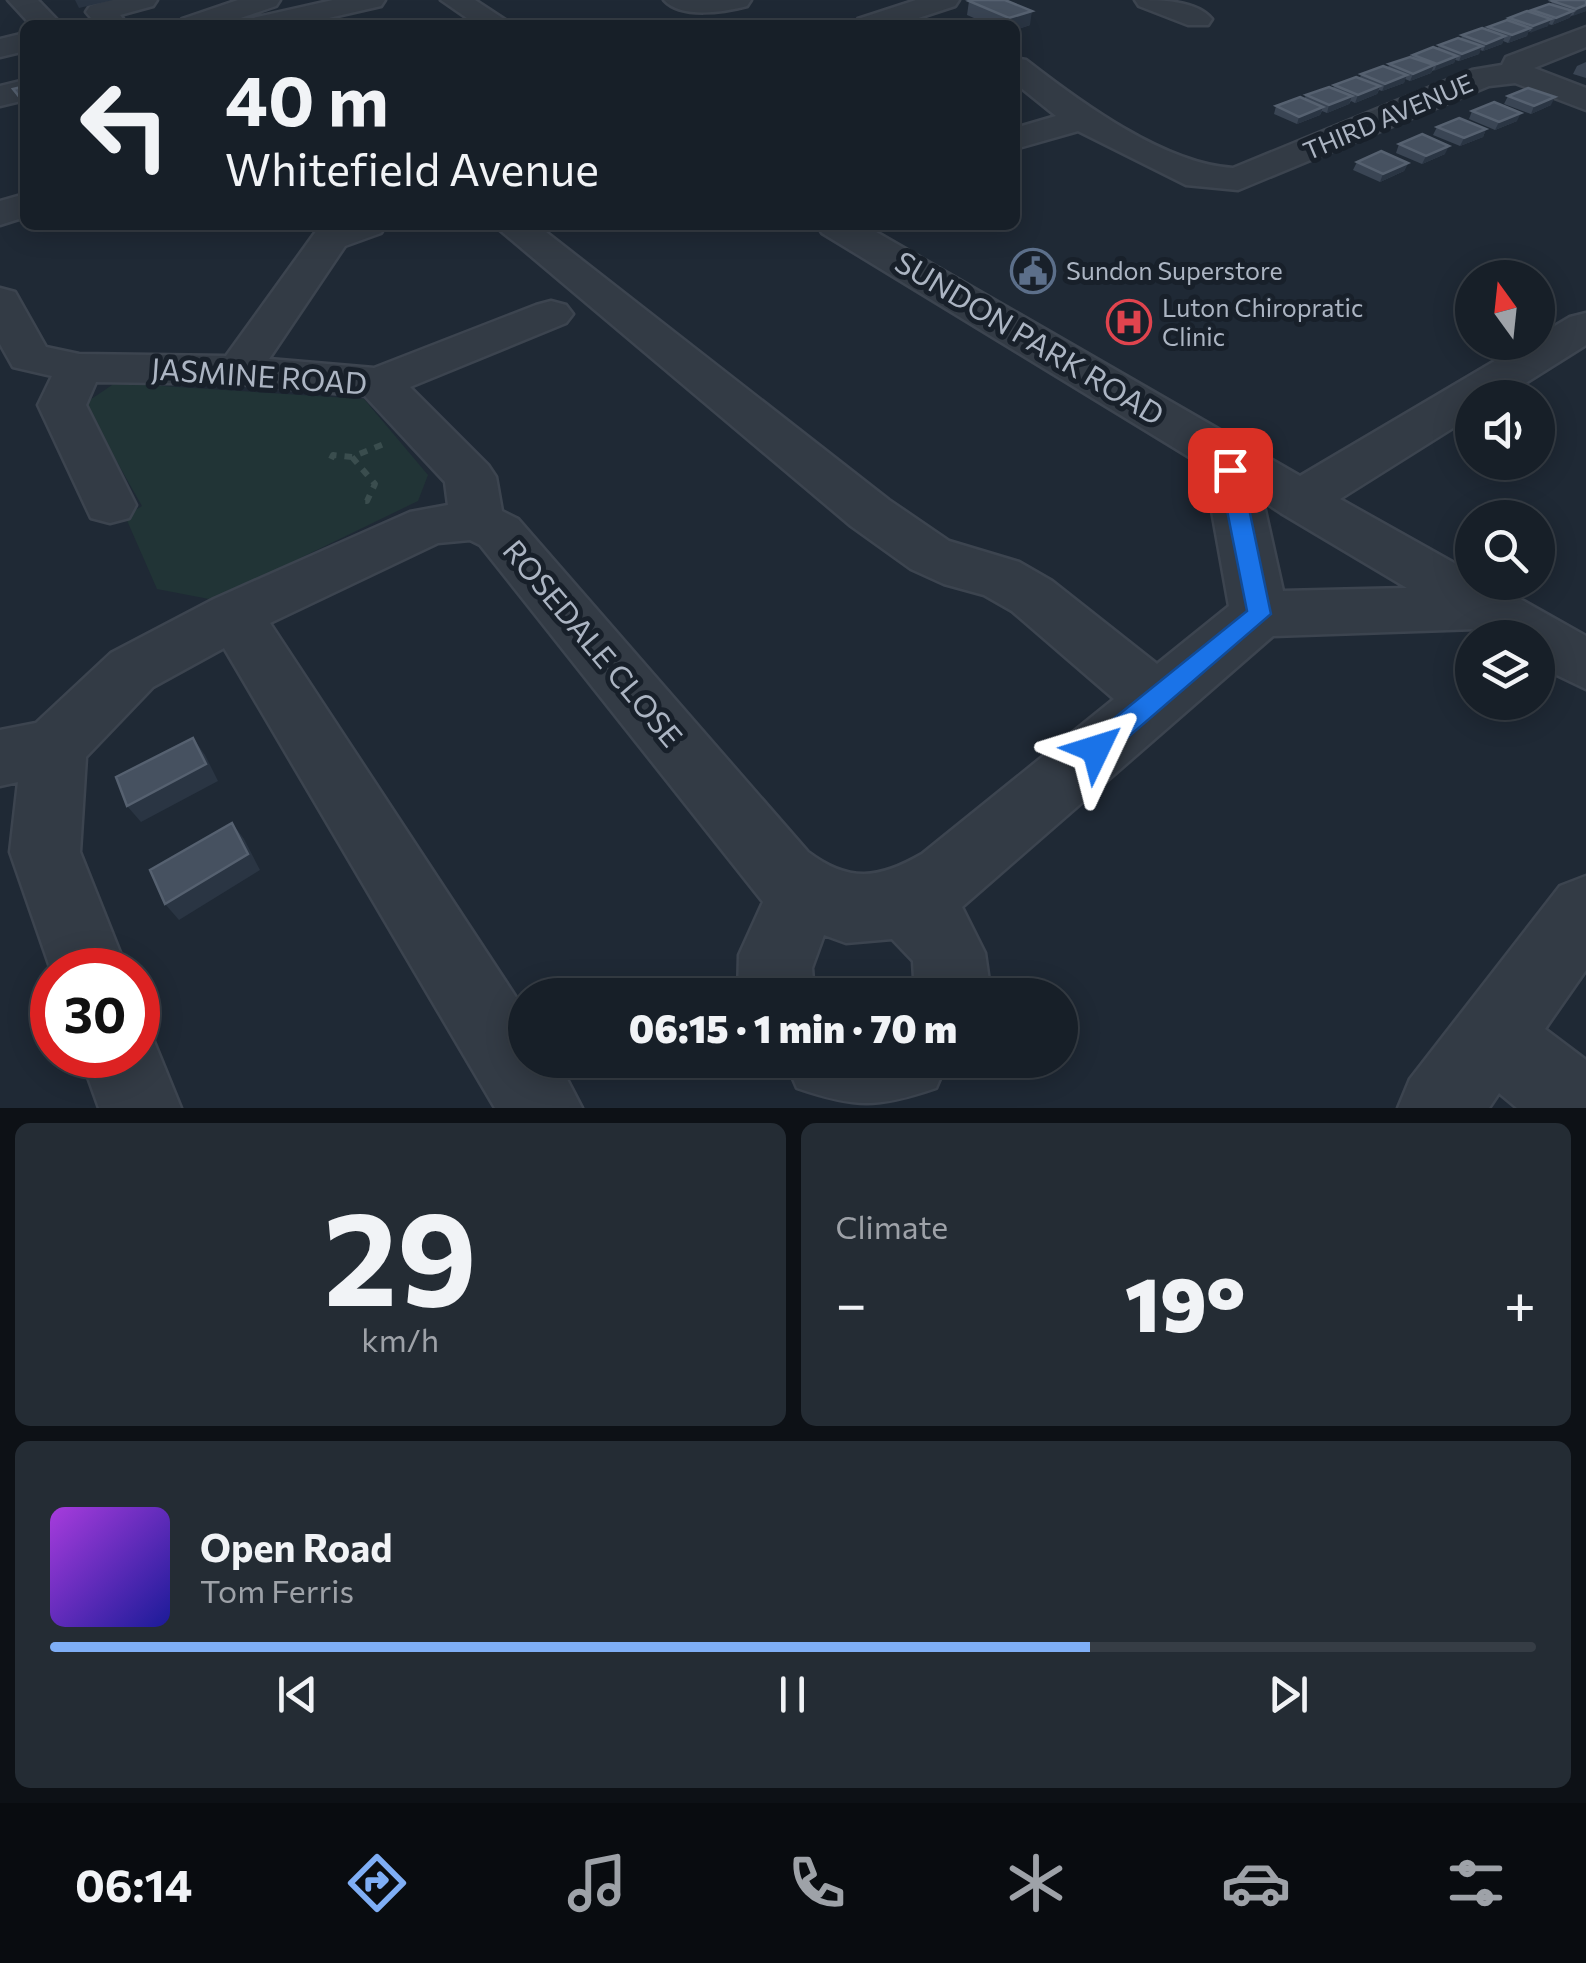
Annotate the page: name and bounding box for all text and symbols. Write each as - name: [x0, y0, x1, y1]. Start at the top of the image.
- text: 40 m: [225, 55, 389, 140]
- icon: left: [60, 60, 190, 190]
- street label: THIRD AVENUE: [1298, 67, 1477, 165]
- text: Whitefield Avenue: [225, 140, 599, 195]
- street label: SUNDON PARK ROAD: [889, 242, 1171, 432]
- public building icon: Sundon Superstore: [1010, 248, 1056, 294]
- place label: Sundon Superstore: [1066, 255, 1283, 285]
- north arrow: [1455, 260, 1555, 360]
- map controls: [1455, 260, 1555, 720]
- place label: Luton Chiropratic Clinic: [1162, 292, 1363, 351]
- hospital icon: Luton Chiropratic Clinic: [1106, 299, 1152, 345]
- street label: JASMINE ROAD: [150, 349, 368, 401]
- button: sound: [1455, 380, 1555, 480]
- pin: [1188, 428, 1273, 513]
- icon: arrive: [1203, 443, 1258, 498]
- button: search: [1455, 500, 1555, 600]
- street label: ROSEDALE CLOSE: [496, 531, 691, 754]
- button: layers: [1455, 620, 1555, 720]
- position arrow: [1044, 697, 1148, 801]
- speed limit sign: 30: [30, 948, 160, 1078]
- text: 06:15 · 1 min · 70 m: [629, 1004, 957, 1051]
- text: 29: [324, 1174, 477, 1333]
- text: Climate: [836, 1206, 948, 1246]
- text: 19°: [1125, 1256, 1245, 1347]
- text: −: [836, 1268, 867, 1335]
- text: +: [1504, 1268, 1536, 1335]
- text: km/h: [361, 1319, 439, 1359]
- text: Open Road: [200, 1523, 393, 1570]
- text: Tom Ferris: [200, 1570, 354, 1610]
- icon: previous: [270, 1667, 325, 1722]
- icon: pause: [765, 1667, 820, 1722]
- icon: next: [1261, 1667, 1316, 1722]
- icon: directions: [342, 1848, 412, 1918]
- icon: music: [562, 1848, 632, 1918]
- icon: phone: [782, 1848, 852, 1918]
- icon: climate: [1001, 1848, 1071, 1918]
- icon: car: [1221, 1848, 1291, 1918]
- icon: filters: [1441, 1848, 1511, 1918]
- text: 06:14: [75, 1856, 192, 1911]

